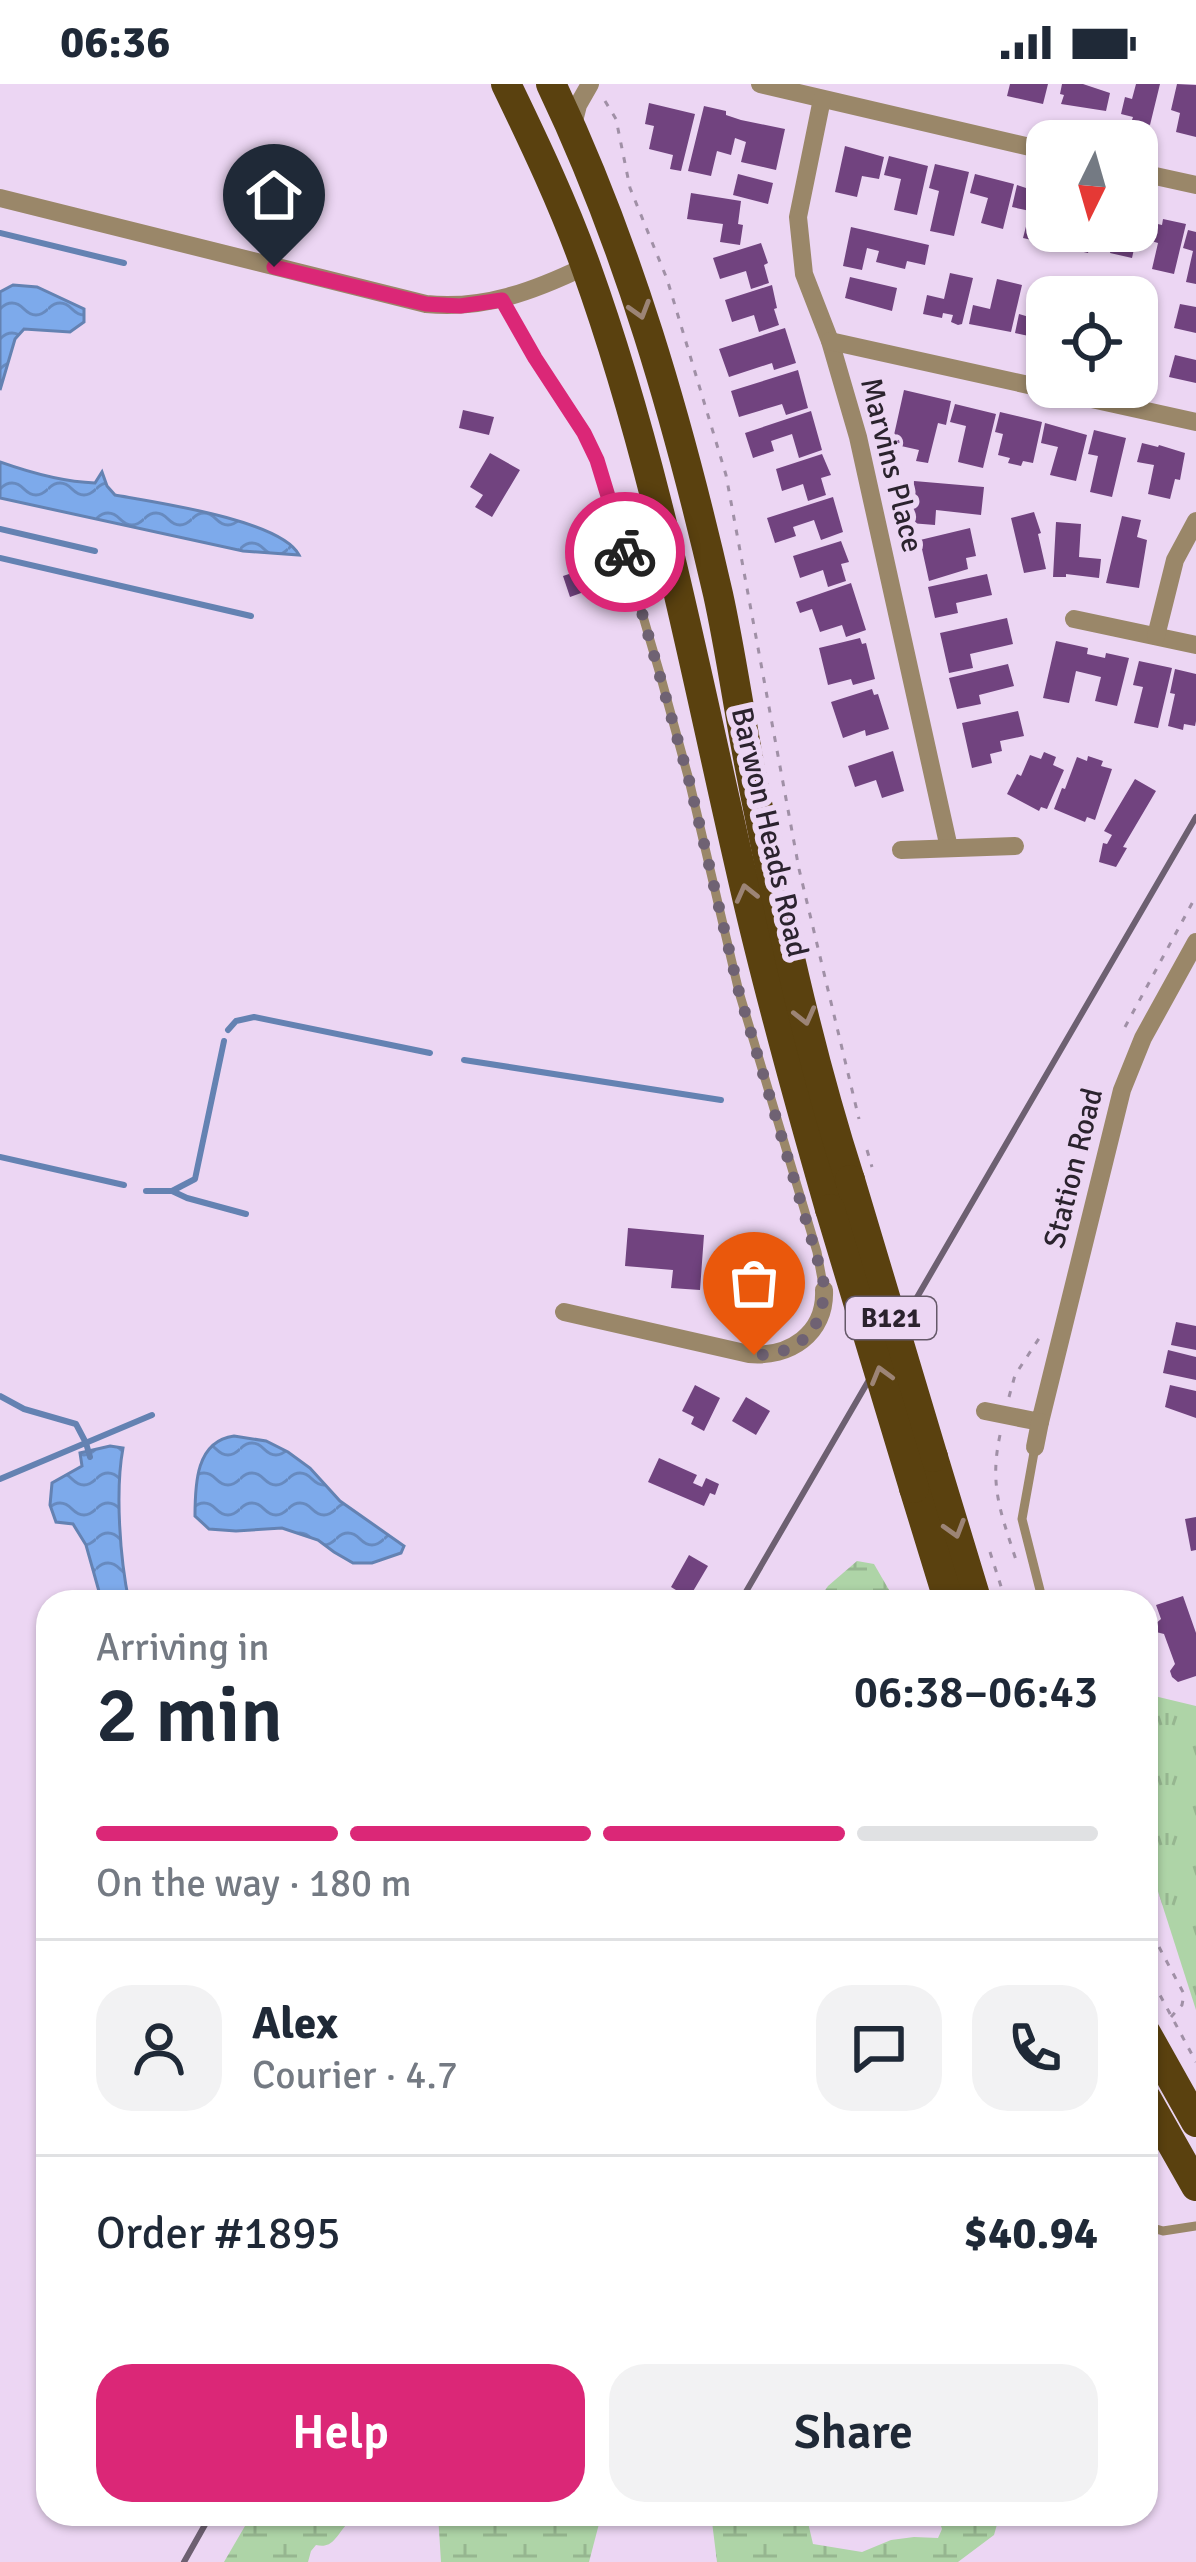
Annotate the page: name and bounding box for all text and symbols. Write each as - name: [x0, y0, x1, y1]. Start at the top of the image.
- text: 06:36: [60, 15, 170, 70]
- north arrow: [1026, 120, 1158, 252]
- map controls: [1026, 120, 1158, 408]
- pin: [223, 144, 325, 267]
- icon: home: [241, 162, 307, 228]
- button: locate: [1026, 276, 1158, 408]
- one-way arrow: [626, 299, 651, 320]
- street label: Marvins Place: [852, 374, 931, 556]
- courier: [565, 492, 685, 612]
- icon: bike: [592, 519, 658, 585]
- street label: Barwon Heads Road: [723, 704, 816, 961]
- one-way arrow: [735, 884, 760, 904]
- one-way arrow: [791, 1006, 816, 1026]
- street label: Station Road: [1036, 1084, 1111, 1252]
- pin: [703, 1232, 805, 1355]
- icon: bag: [721, 1250, 787, 1316]
- road number: B121: [846, 1297, 936, 1339]
- one-way arrow: [870, 1365, 895, 1386]
- one-way arrow: [941, 1518, 966, 1539]
- text: Arriving in: [96, 1623, 270, 1671]
- text: 06:38–06:43: [854, 1665, 1098, 1720]
- text: 2 min: [96, 1668, 283, 1764]
- text: On the way · 180 m: [96, 1859, 412, 1907]
- button: person: [96, 1985, 222, 2111]
- button: chat: [816, 1985, 942, 2111]
- button: phone: [972, 1985, 1098, 2111]
- text: Alex: [252, 1996, 338, 2051]
- text: Courier · 4.7: [252, 2051, 458, 2099]
- text: Order #1895: [96, 2206, 341, 2261]
- text: $40.94: [964, 2206, 1098, 2261]
- button: Help: [96, 2364, 585, 2502]
- button: Share: [609, 2364, 1098, 2502]

